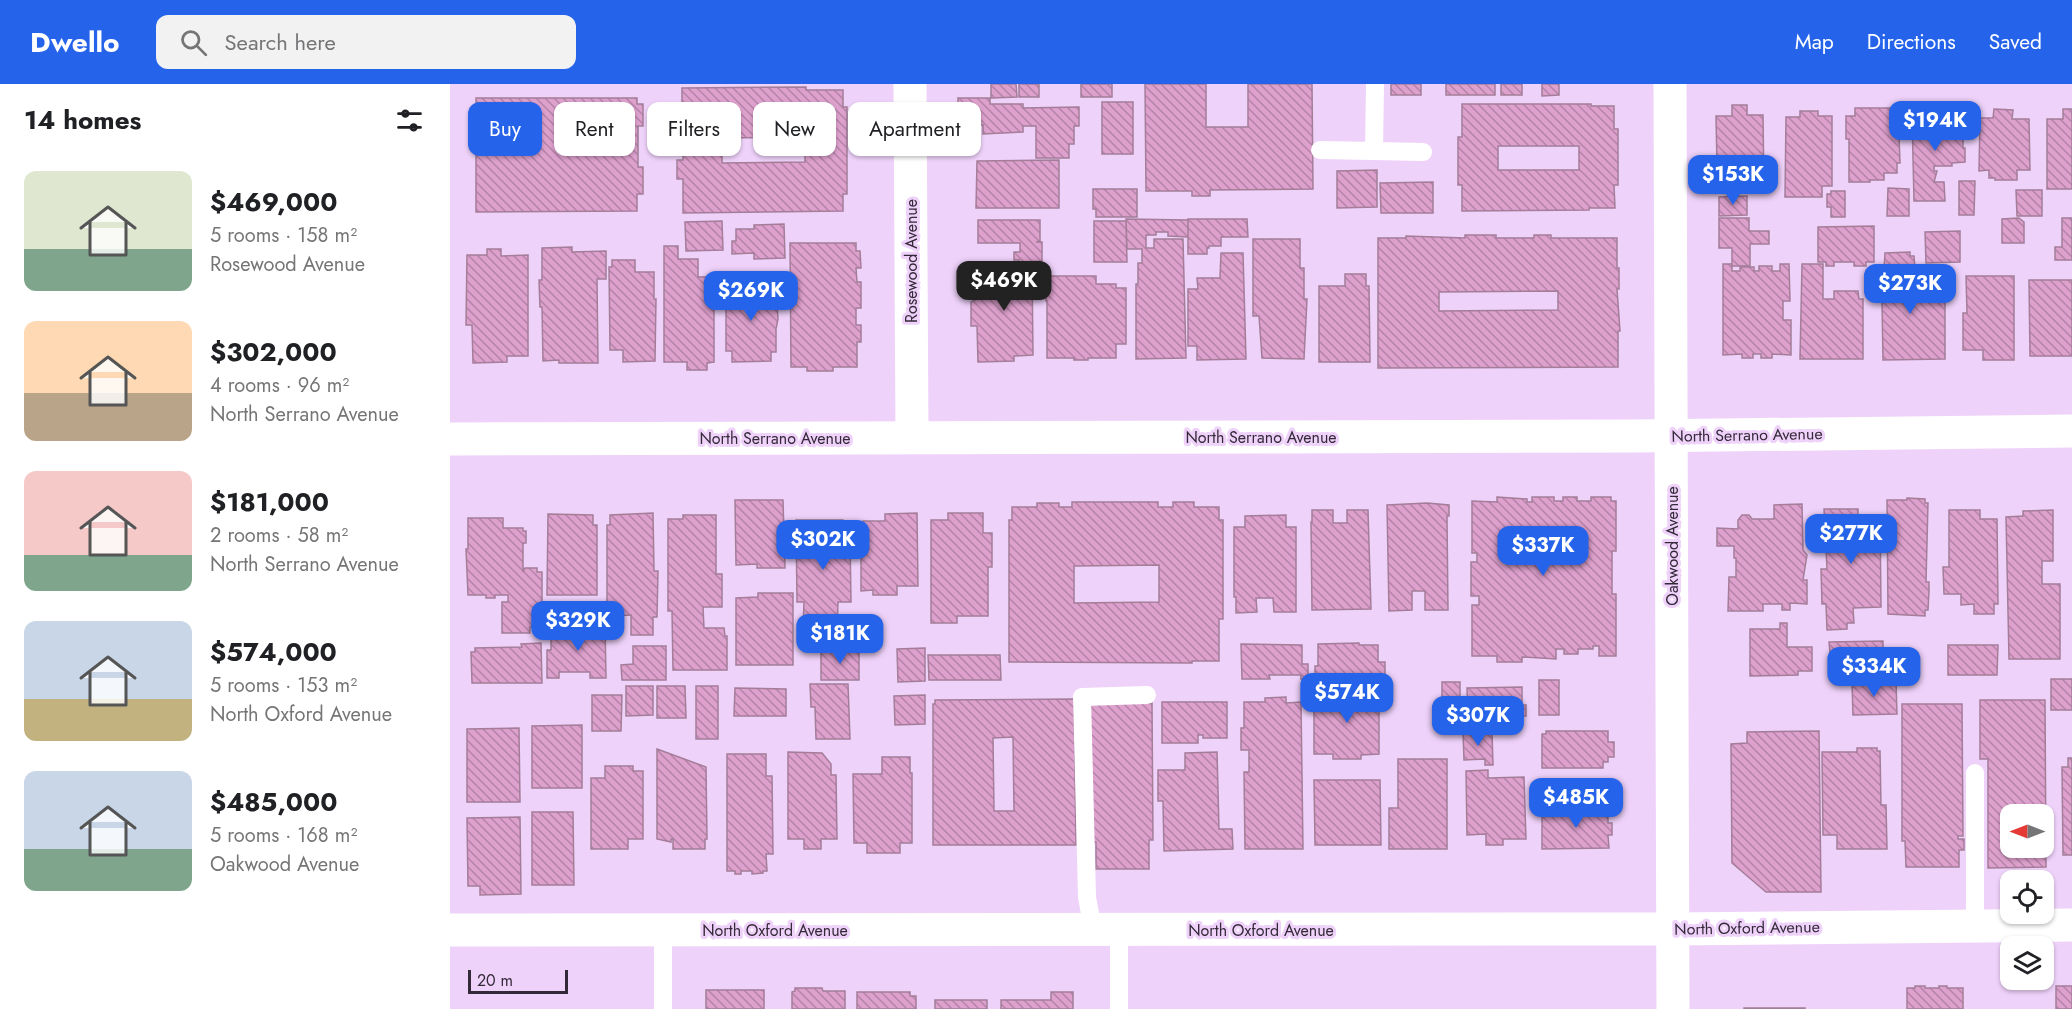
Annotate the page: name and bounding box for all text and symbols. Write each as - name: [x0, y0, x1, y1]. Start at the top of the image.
- search box: [156, 15, 576, 69]
- text: Dwello: [30, 22, 120, 63]
- icon: search: [177, 26, 210, 59]
- text: Search here: [225, 26, 336, 58]
- text: Map: [1795, 27, 1834, 57]
- text: Directions: [1867, 27, 1956, 57]
- text: Saved: [1989, 27, 2042, 57]
- text: 14 homes: [24, 101, 141, 139]
- pin: $194K: [1893, 101, 1977, 152]
- chip: Buy: [468, 102, 542, 156]
- chip: Rent: [554, 102, 635, 156]
- chip: Filters: [647, 102, 741, 156]
- chip: New: [753, 102, 836, 156]
- chip: Apartment: [848, 102, 981, 156]
- icon: filters: [393, 104, 426, 137]
- text: $194K: [1903, 106, 1967, 135]
- pin: $153K: [1691, 155, 1775, 206]
- text: $153K: [1702, 160, 1764, 189]
- text: $469,000: [210, 183, 337, 221]
- icon: home: [72, 195, 144, 267]
- street label: Rosewood Avenue: [900, 199, 923, 323]
- text: 5 rooms · 158 m²: [210, 221, 357, 250]
- text: Rosewood Avenue: [210, 250, 365, 279]
- pin: $469K: [962, 261, 1046, 312]
- pin: $273K: [1868, 264, 1952, 315]
- text: $469K: [970, 266, 1038, 295]
- text: $273K: [1878, 269, 1942, 298]
- pin: $269K: [709, 271, 793, 322]
- text: $269K: [718, 276, 784, 305]
- text: $302,000: [210, 333, 337, 371]
- icon: home: [72, 345, 144, 417]
- text: 4 rooms · 96 m²: [210, 371, 349, 400]
- text: North Serrano Avenue: [210, 400, 399, 429]
- street label: North Serrano Avenue: [1671, 422, 1823, 448]
- street label: North Serrano Avenue: [1185, 426, 1337, 449]
- street label: North Serrano Avenue: [699, 427, 851, 450]
- text: $181,000: [210, 483, 329, 521]
- street label: Oakwood Avenue: [1661, 486, 1684, 606]
- icon: home: [72, 495, 144, 567]
- pin: $277K: [1809, 514, 1893, 565]
- text: $277K: [1819, 519, 1883, 548]
- pin: $302K: [781, 520, 865, 571]
- text: 2 rooms · 58 m²: [210, 521, 348, 550]
- text: $302K: [790, 525, 856, 554]
- pin: $337K: [1501, 526, 1585, 577]
- text: $337K: [1511, 531, 1575, 560]
- text: North Serrano Avenue: [210, 550, 399, 579]
- pin: $329K: [536, 601, 620, 652]
- text: $329K: [545, 606, 611, 635]
- pin: $181K: [798, 614, 882, 665]
- text: $181K: [810, 619, 870, 648]
- text: $574,000: [210, 633, 337, 671]
- icon: home: [72, 645, 144, 717]
- pin: $334K: [1832, 647, 1916, 698]
- text: $334K: [1841, 652, 1907, 681]
- text: 5 rooms · 153 m²: [210, 671, 357, 700]
- pin: $574K: [1305, 673, 1389, 724]
- text: $574K: [1314, 678, 1380, 707]
- pin: $307K: [1436, 696, 1520, 747]
- text: North Oxford Avenue: [210, 700, 392, 729]
- text: $307K: [1446, 701, 1510, 730]
- pin: $485K: [1534, 778, 1618, 829]
- text: $485,000: [210, 783, 337, 821]
- text: $485K: [1543, 783, 1609, 812]
- icon: home: [72, 795, 144, 867]
- north arrow: [2000, 804, 2054, 858]
- map controls: [2000, 804, 2054, 990]
- text: 5 rooms · 168 m²: [210, 821, 357, 850]
- text: Oakwood Avenue: [210, 850, 359, 879]
- button: locate: [2000, 870, 2054, 924]
- street label: North Oxford Avenue: [1674, 915, 1820, 941]
- street label: North Oxford Avenue: [702, 919, 848, 942]
- street label: North Oxford Avenue: [1188, 919, 1334, 942]
- button: layers: [2000, 936, 2054, 990]
- scale bar: [468, 967, 568, 994]
- text: 20 m: [477, 969, 513, 992]

